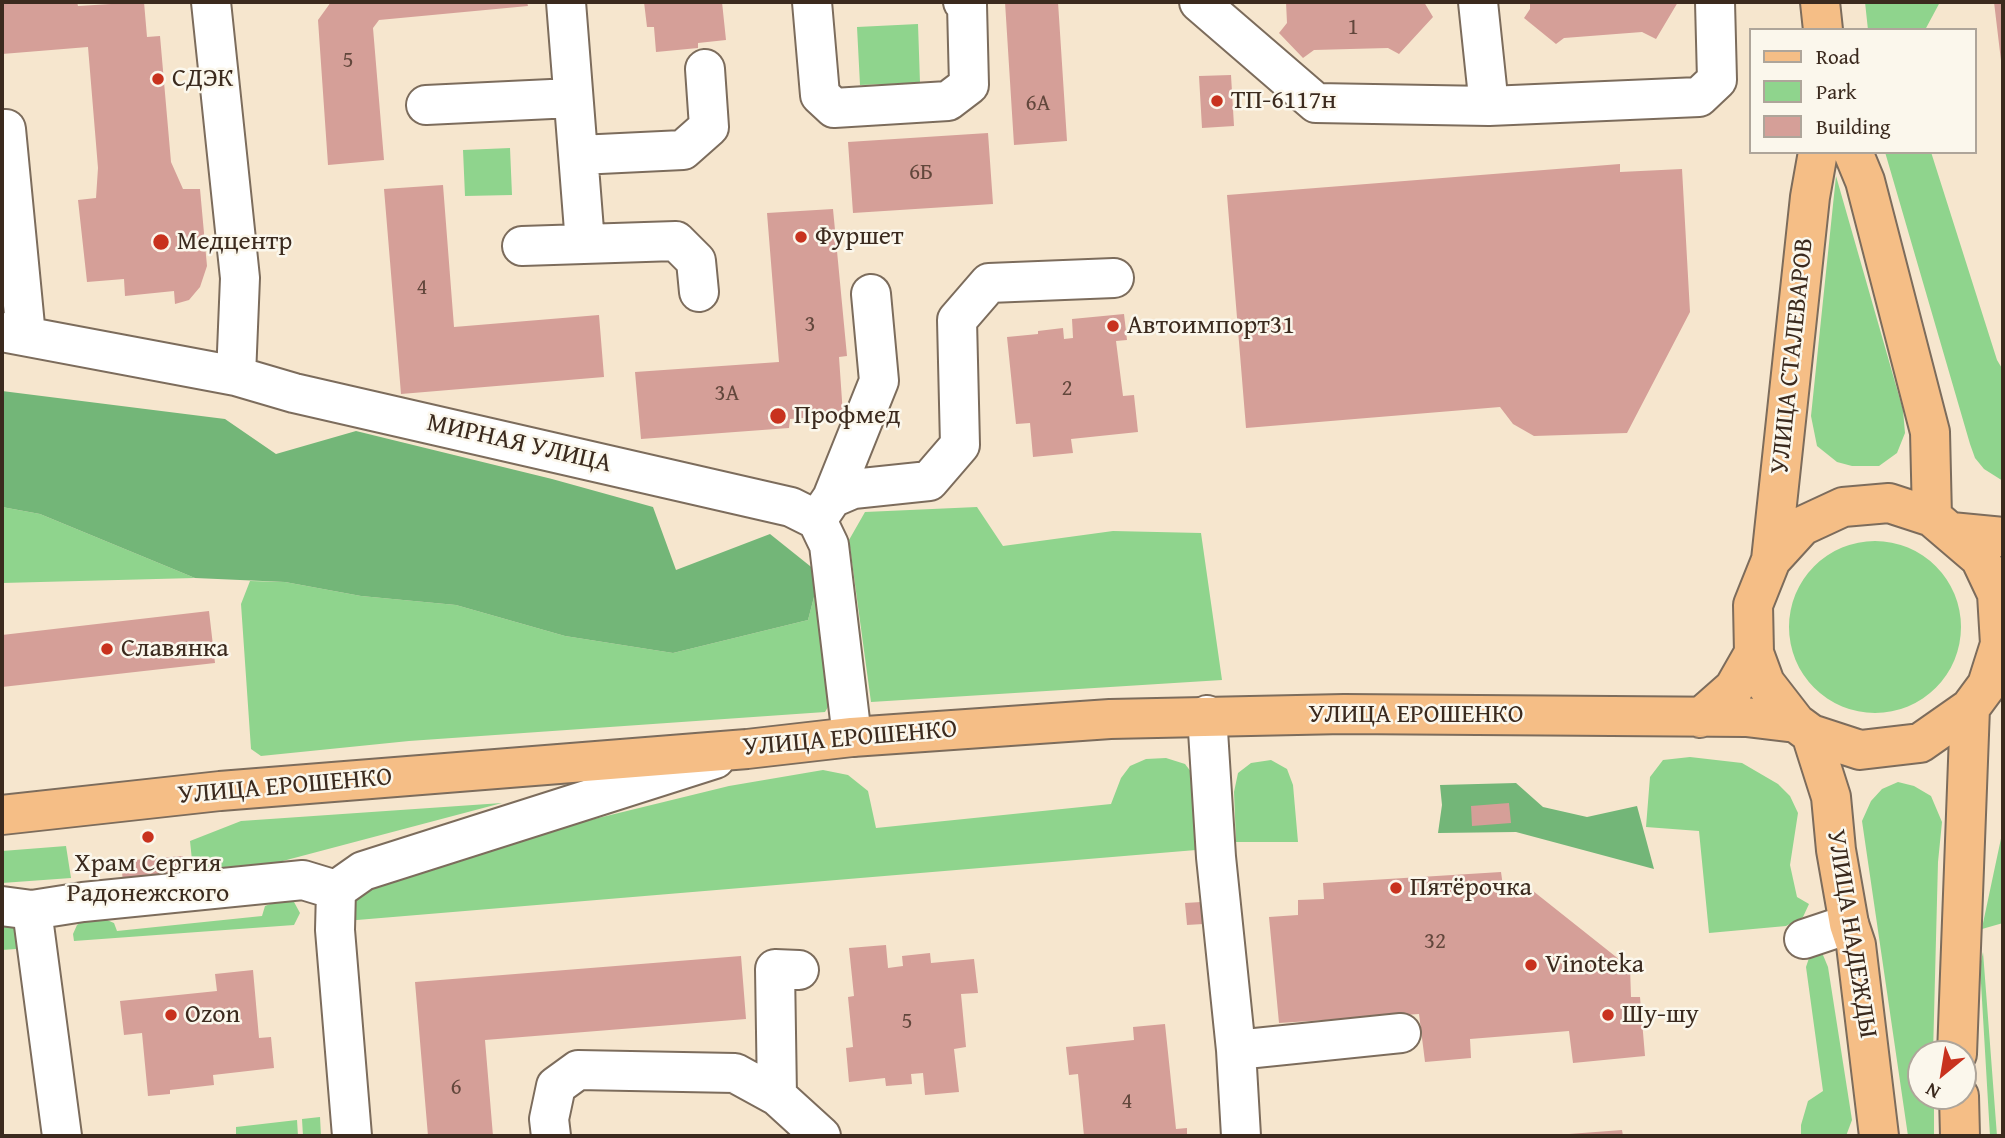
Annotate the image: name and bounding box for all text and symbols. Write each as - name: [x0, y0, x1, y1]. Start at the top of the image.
- house number: 1: [1347, 14, 1359, 42]
- legend: [1750, 28, 1977, 154]
- text: Road: [1816, 41, 1860, 72]
- house number: 5: [342, 47, 354, 75]
- place label: СДЭК: [172, 63, 234, 95]
- marker: СДЭК: [150, 71, 166, 87]
- text: Park: [1816, 76, 1857, 107]
- place label: ТП-6117н: [1231, 85, 1336, 117]
- house number: 6А: [1025, 90, 1051, 118]
- marker: ТП-6117н: [1209, 93, 1225, 109]
- text: Building: [1816, 111, 1890, 142]
- house number: 6Б: [909, 159, 933, 187]
- place label: Фуршет: [815, 221, 904, 253]
- place label: Медцентр: [177, 226, 292, 258]
- marker: Фуршет: [793, 229, 809, 245]
- marker: Медцентр: [151, 232, 171, 252]
- street label: УЛИЦА СТАЛЕВАРОВ: [1765, 236, 1821, 476]
- house number: 4: [416, 274, 428, 302]
- place label: Автоимпорт31: [1127, 310, 1295, 342]
- house number: 3: [804, 311, 816, 339]
- marker: Автоимпорт31: [1105, 318, 1121, 334]
- house number: 2: [1061, 375, 1073, 403]
- house number: 3А: [714, 380, 740, 408]
- place label: Профмед: [794, 400, 900, 432]
- marker: Профмед: [768, 406, 788, 426]
- street label: МИРНАЯ УЛИЦА: [424, 408, 614, 480]
- place label: Славянка: [121, 633, 229, 665]
- marker: Славянка: [99, 641, 115, 657]
- street label: УЛИЦА ЕРОШЕНКО: [1309, 699, 1523, 731]
- street label: УЛИЦА ЕРОШЕНКО: [742, 714, 958, 764]
- street label: УЛИЦА ЕРОШЕНКО: [177, 762, 393, 812]
- street label: УЛИЦА НАДЕЖДЫ: [1819, 827, 1883, 1041]
- marker: Храм Сергия Радонежского: [140, 829, 156, 845]
- place label: Храм Сергия Радонежского: [67, 848, 229, 910]
- place label: Пятёрочка: [1410, 872, 1532, 904]
- marker: Пятёрочка: [1388, 880, 1404, 896]
- house number: 32: [1424, 928, 1446, 956]
- place label: Vinoteka: [1545, 949, 1644, 981]
- marker: Vinoteka: [1523, 957, 1539, 973]
- place label: Ozon: [185, 999, 240, 1031]
- place label: Шу-шу: [1622, 999, 1699, 1031]
- marker: Ozon: [163, 1007, 179, 1023]
- marker: Шу-шу: [1600, 1007, 1616, 1023]
- house number: 5: [901, 1008, 913, 1036]
- north arrow: [1907, 1040, 1977, 1110]
- house number: 6: [450, 1074, 462, 1102]
- text: N: [1920, 1076, 1945, 1107]
- house number: 4: [1121, 1088, 1133, 1116]

